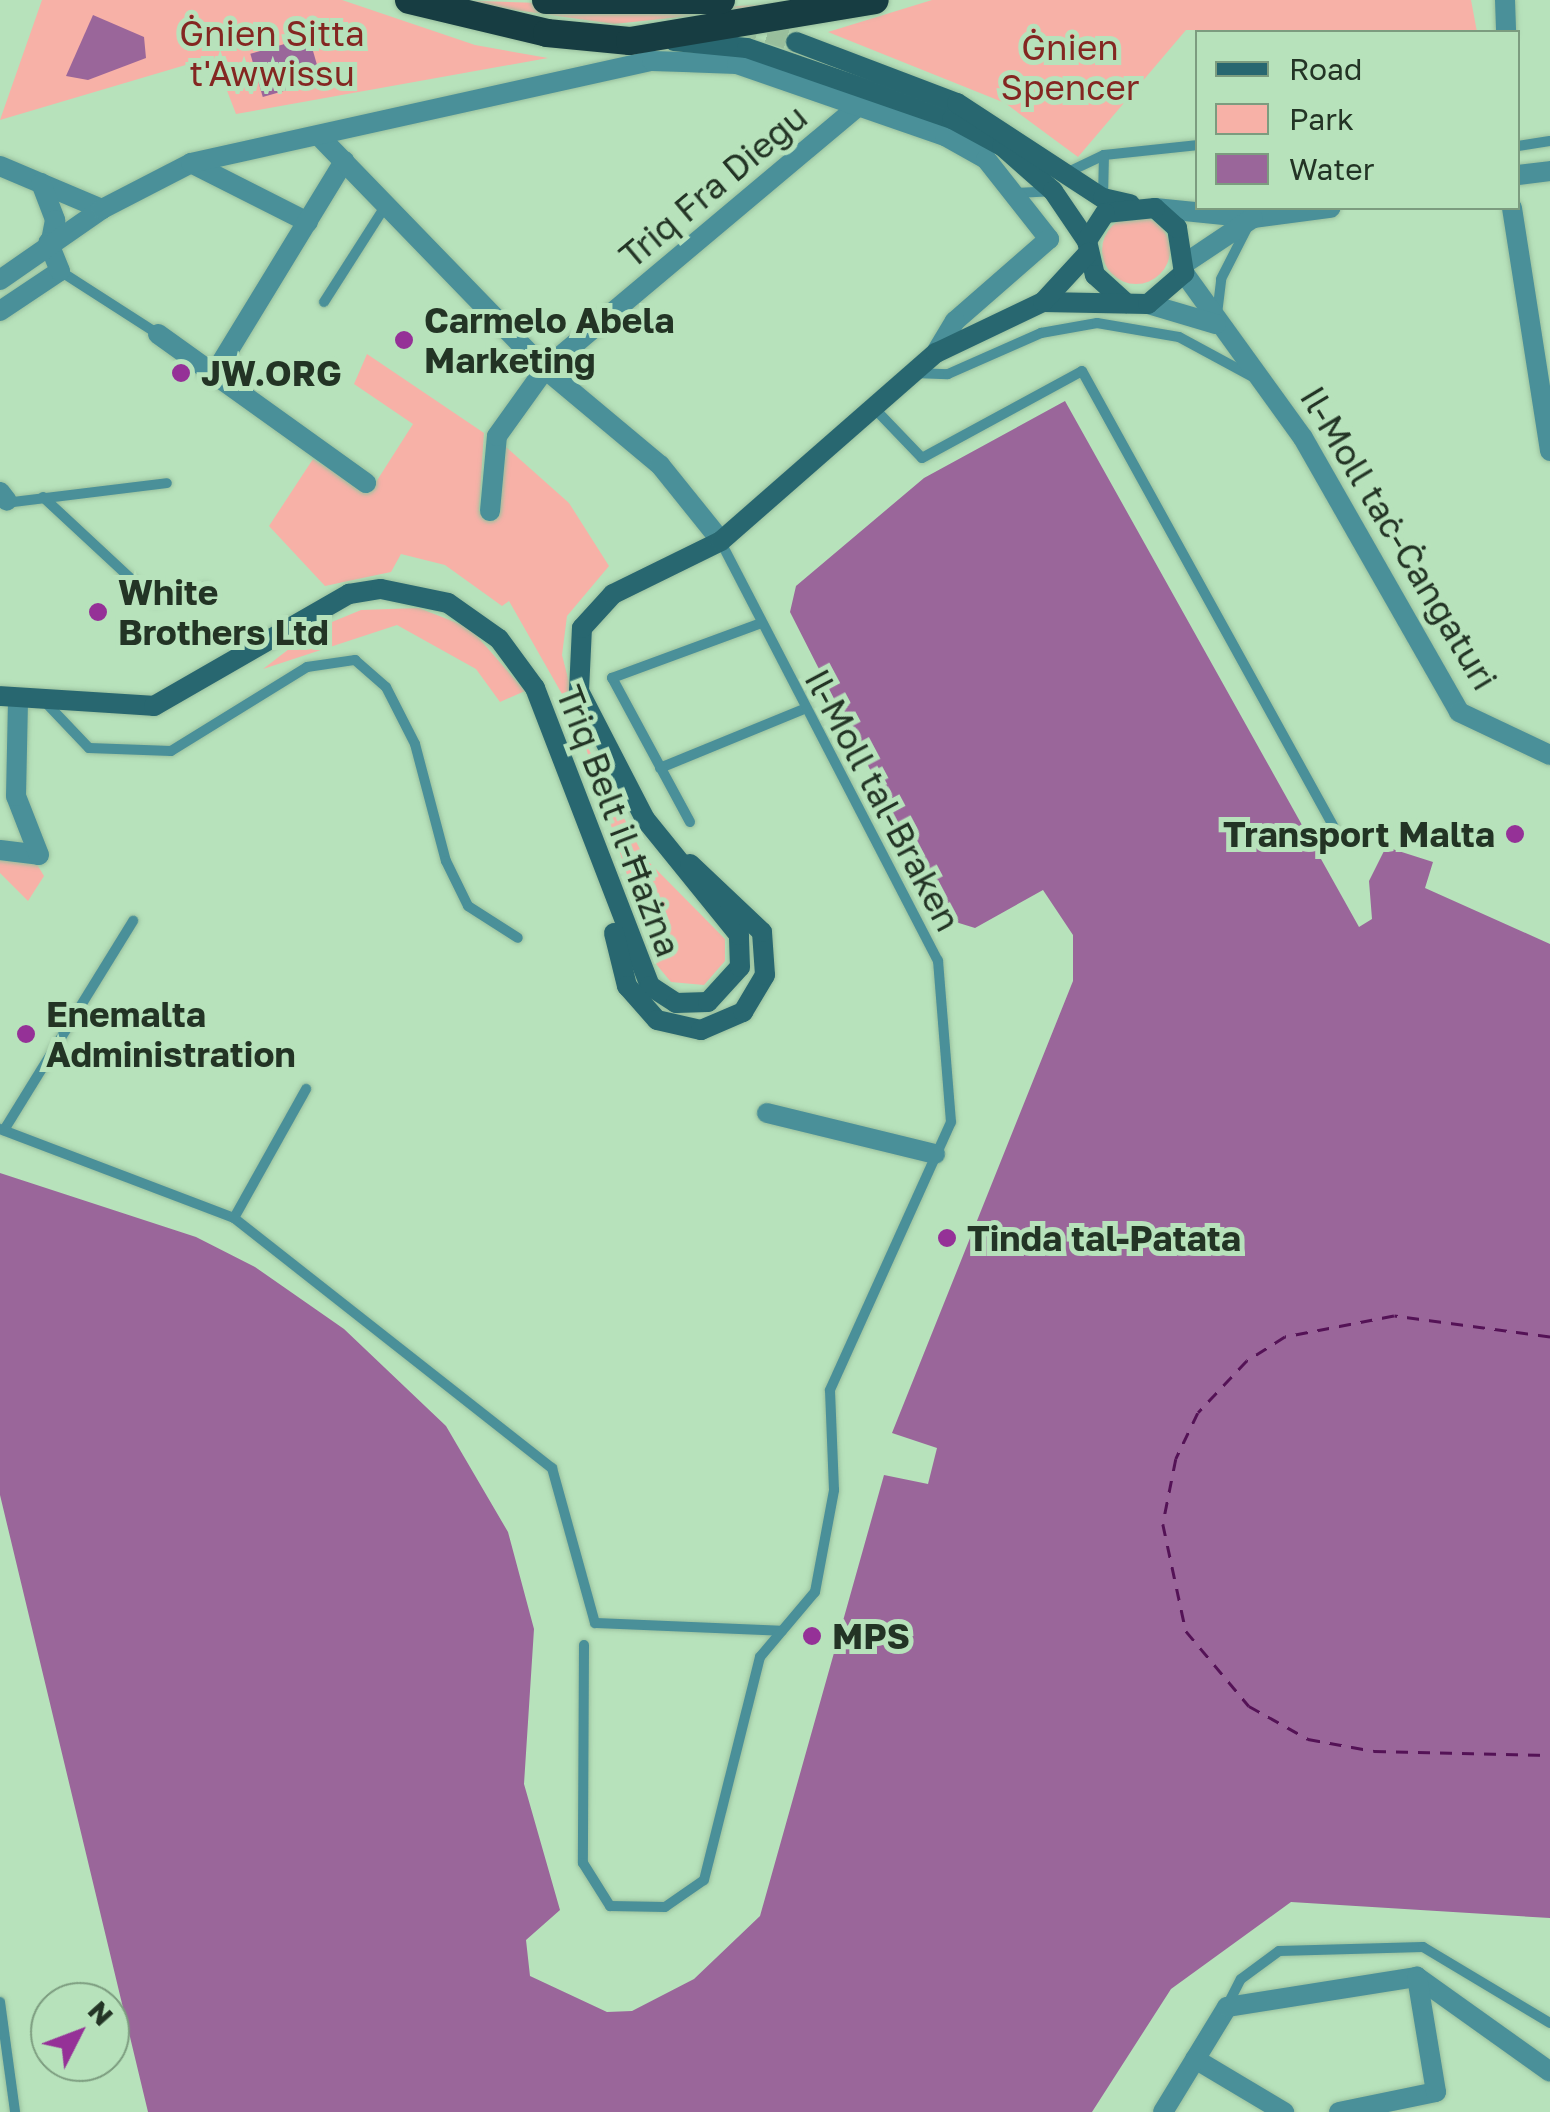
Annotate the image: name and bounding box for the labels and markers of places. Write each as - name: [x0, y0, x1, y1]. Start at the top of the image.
- place label: Carmelo Abela Marketing: [424, 299, 674, 381]
- marker: Carmelo Abela Marketing: [393, 329, 415, 351]
- place label: JW.ORG: [201, 352, 342, 394]
- marker: JW.ORG: [170, 362, 192, 384]
- place label: White Brothers Ltd: [118, 571, 329, 653]
- marker: White Brothers Ltd: [87, 601, 109, 623]
- place label: Transport Malta: [1223, 813, 1495, 855]
- marker: Transport Malta: [1504, 823, 1526, 845]
- place label: Enemalta Administration: [46, 993, 296, 1075]
- marker: Enemalta Administration: [15, 1023, 37, 1045]
- place label: Tinda tal-Patata: [967, 1217, 1241, 1259]
- marker: Tinda tal-Patata: [936, 1227, 958, 1249]
- place label: MPS: [832, 1615, 910, 1657]
- marker: MPS: [801, 1625, 823, 1647]

